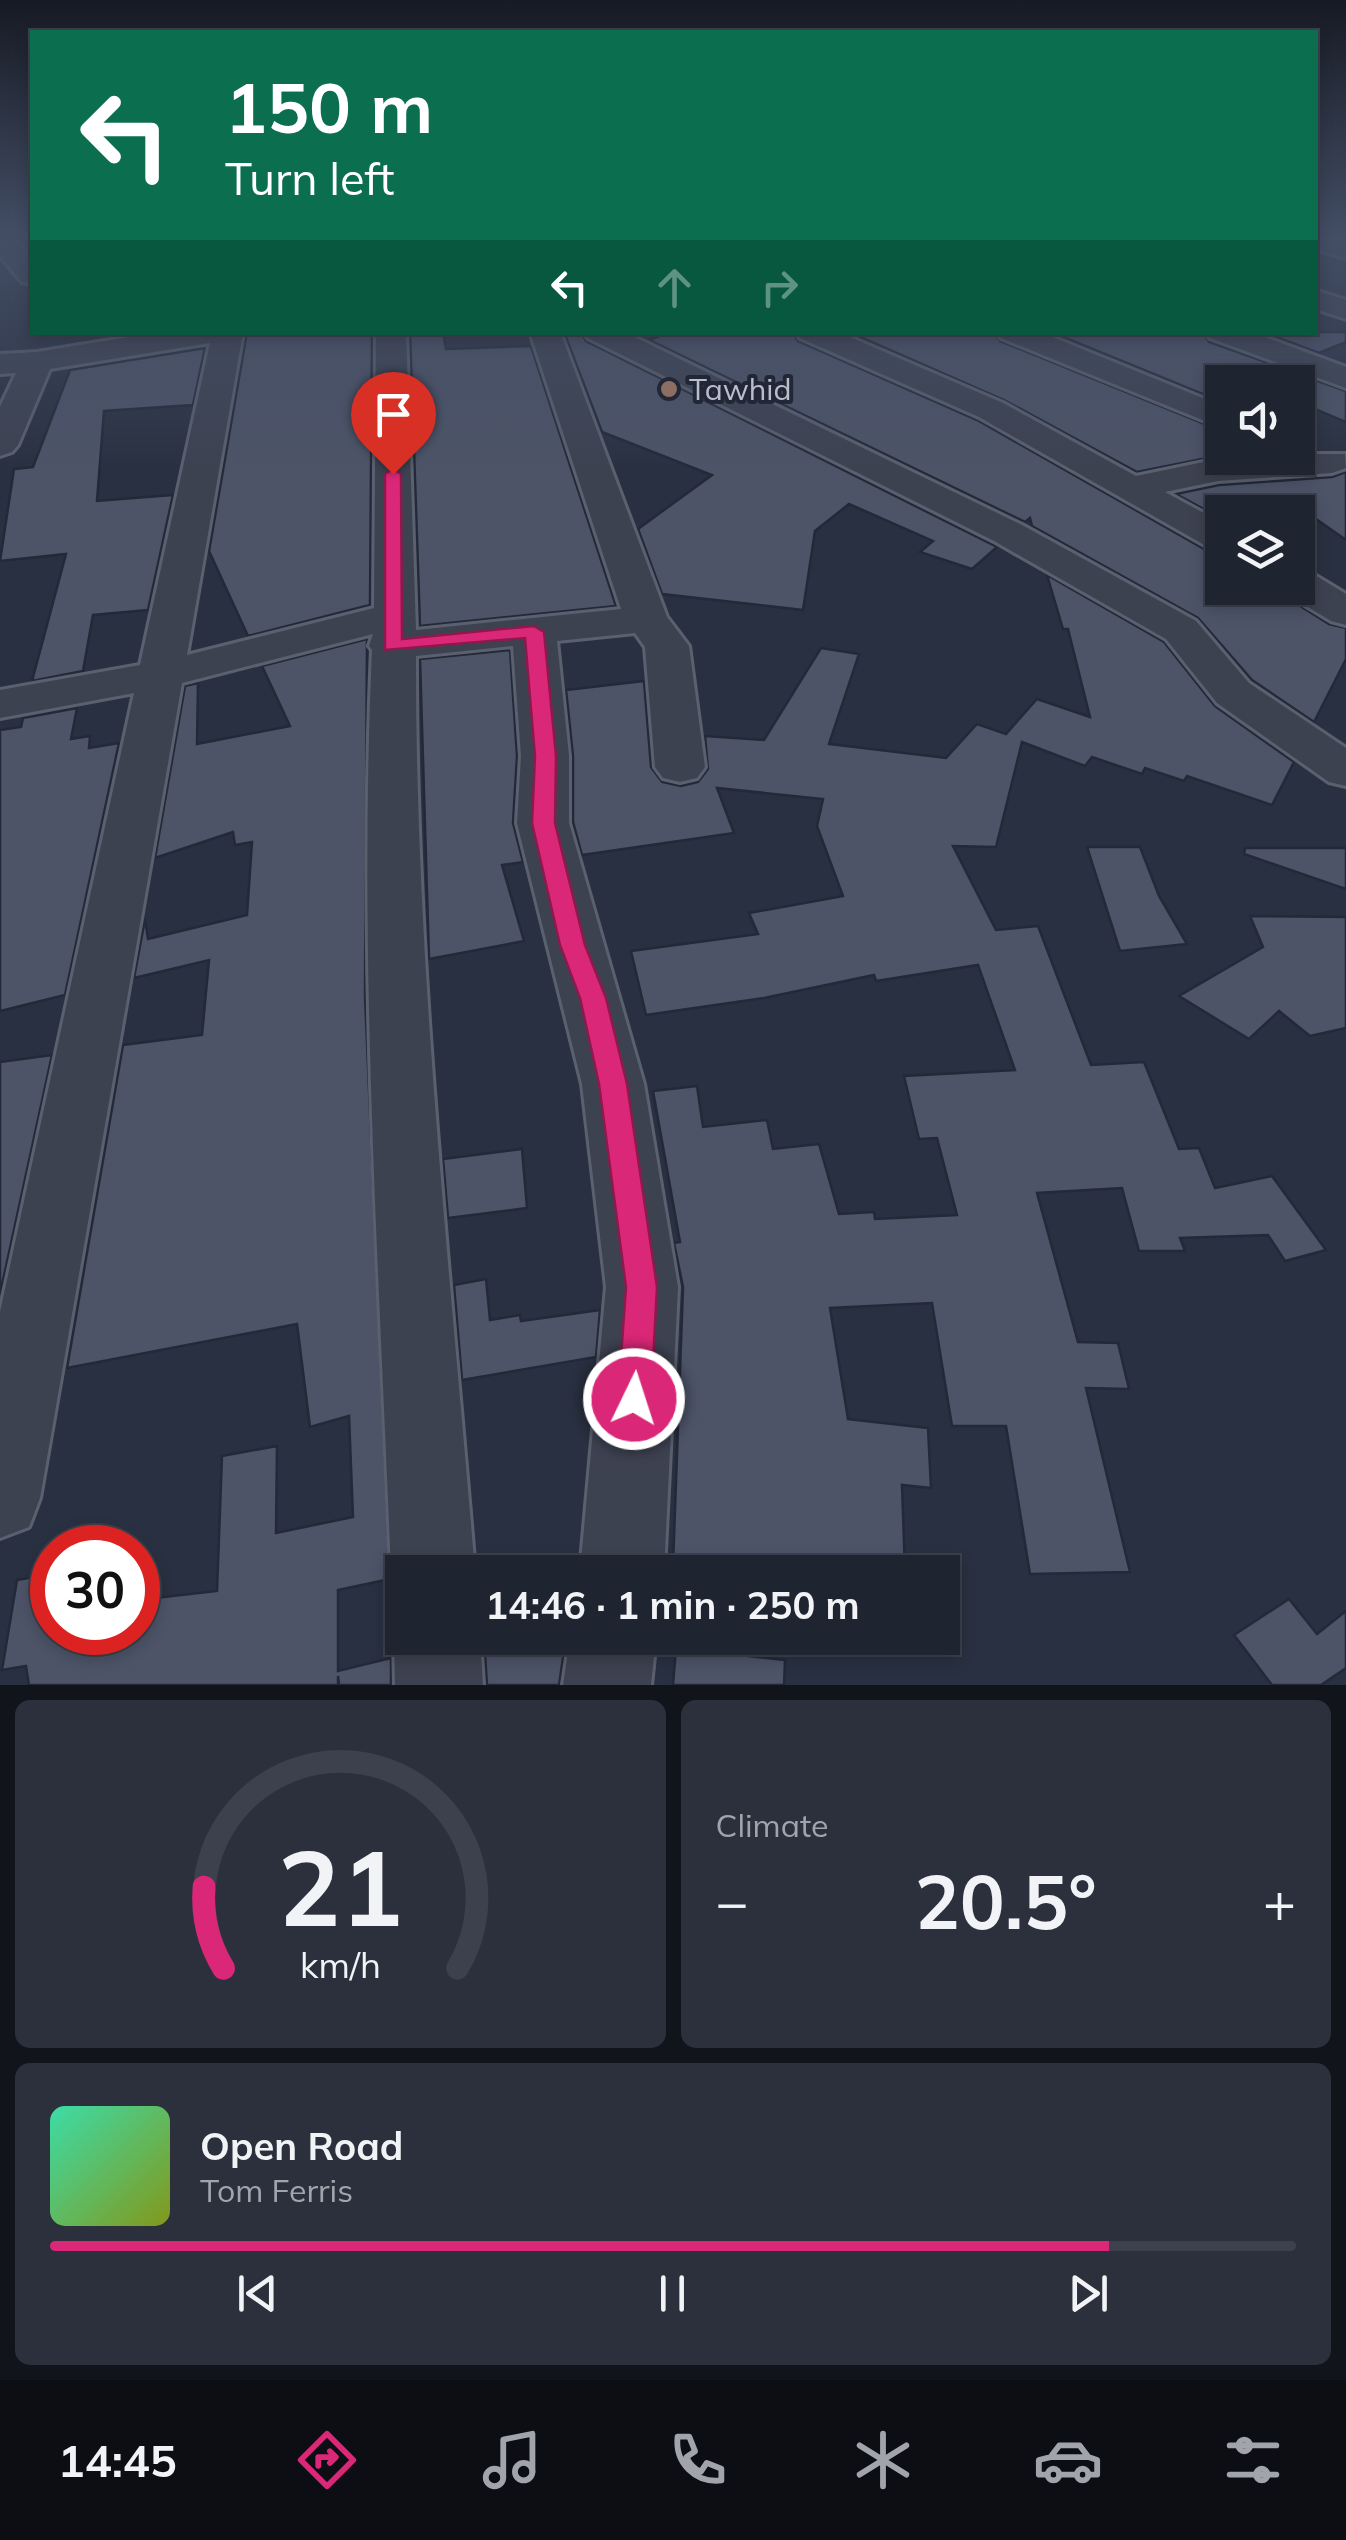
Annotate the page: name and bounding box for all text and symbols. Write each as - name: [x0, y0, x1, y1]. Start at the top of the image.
- text: 150 m: [225, 63, 433, 151]
- icon: left: [60, 70, 190, 200]
- text: Turn left: [225, 150, 394, 206]
- icon: left: [542, 260, 597, 315]
- icon: ahead: [647, 260, 702, 315]
- icon: right: [752, 260, 807, 315]
- map controls: [1205, 365, 1315, 605]
- button: sound: [1205, 365, 1315, 475]
- place label: Tawhid: [689, 370, 791, 408]
- pin: [351, 372, 436, 475]
- marker: Tawhid: [658, 378, 680, 400]
- icon: arrive: [366, 387, 421, 442]
- button: layers: [1205, 495, 1315, 605]
- position arrow: [582, 1347, 686, 1451]
- speed limit sign: 30: [30, 1525, 160, 1655]
- text: 14:46 · 1 min · 250 m: [485, 1581, 860, 1629]
- text: Climate: [716, 1805, 828, 1845]
- text: 21: [278, 1821, 403, 1952]
- text: 20.5°: [915, 1854, 1097, 1948]
- text: −: [716, 1867, 749, 1936]
- text: +: [1263, 1867, 1296, 1936]
- text: km/h: [300, 1942, 381, 1987]
- text: Open Road: [200, 2122, 403, 2170]
- text: Tom Ferris: [200, 2170, 353, 2210]
- icon: previous: [230, 2266, 285, 2321]
- icon: pause: [645, 2266, 700, 2321]
- icon: next: [1061, 2266, 1116, 2321]
- icon: directions: [292, 2425, 362, 2495]
- icon: music: [477, 2425, 547, 2495]
- icon: phone: [663, 2425, 733, 2495]
- icon: climate: [848, 2425, 918, 2495]
- icon: car: [1033, 2425, 1103, 2495]
- icon: filters: [1218, 2425, 1288, 2495]
- text: 14:45: [58, 2432, 177, 2488]

